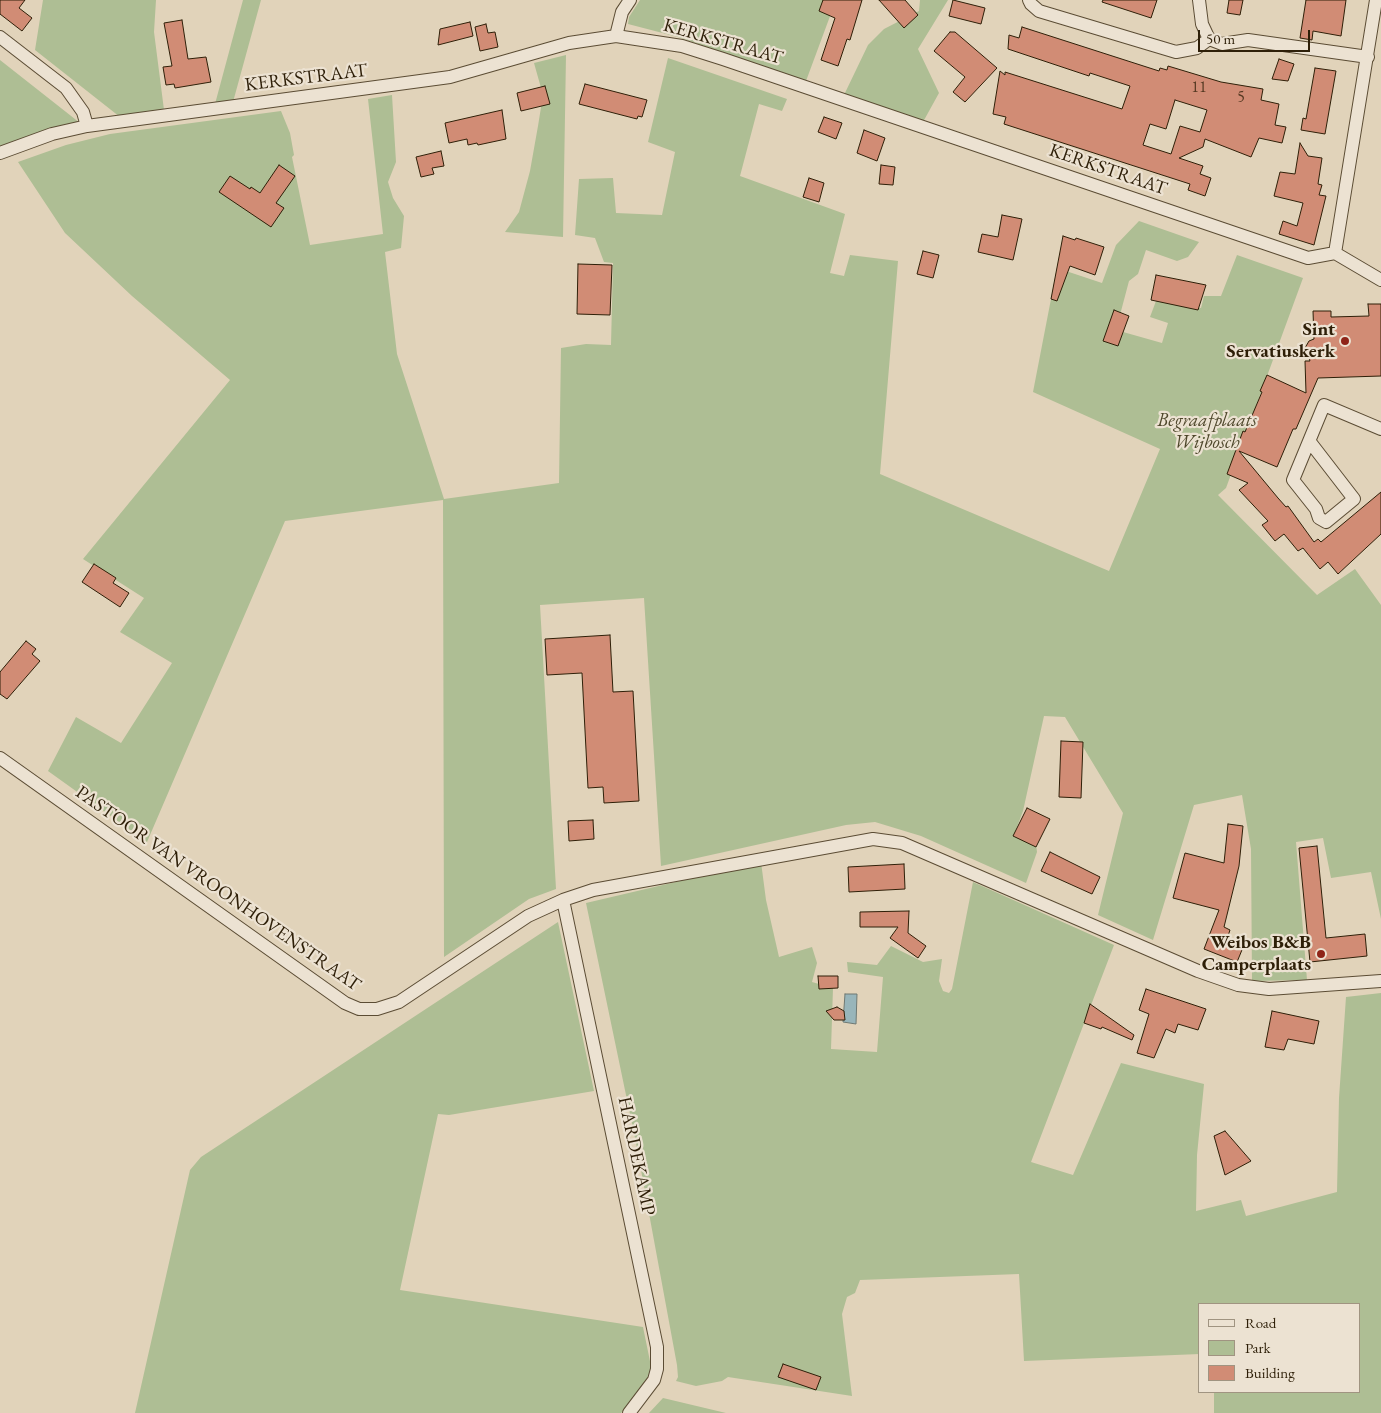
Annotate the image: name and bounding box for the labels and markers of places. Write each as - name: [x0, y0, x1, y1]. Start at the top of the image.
- place label: Sint Servatiuskerk: [1226, 319, 1335, 363]
- marker: Sint Servatiuskerk: [1339, 335, 1351, 347]
- place label: Weibos B&B Camperplaats: [1202, 932, 1311, 976]
- marker: Weibos B&B Camperplaats: [1315, 948, 1327, 960]

